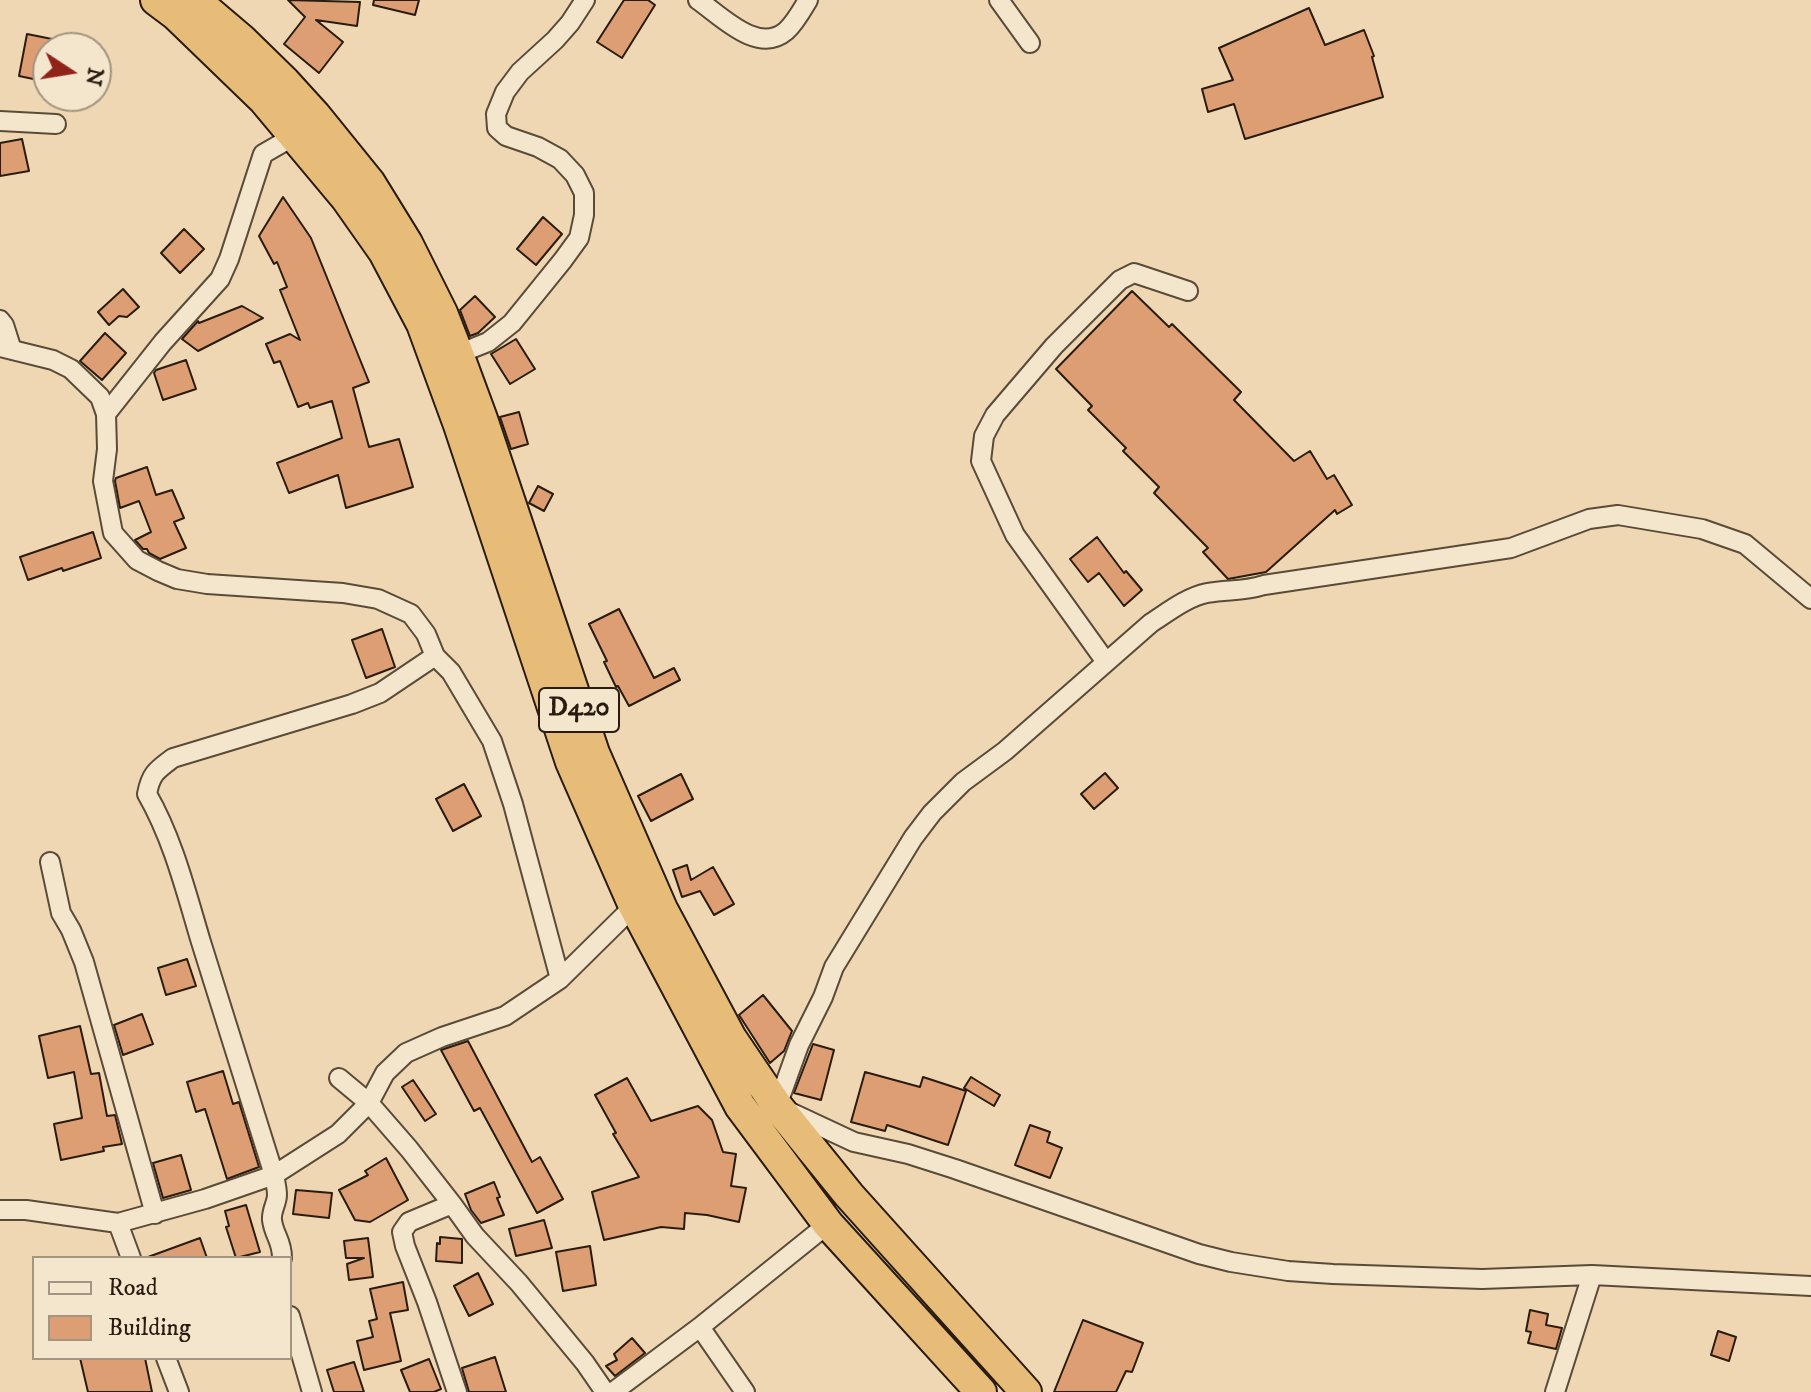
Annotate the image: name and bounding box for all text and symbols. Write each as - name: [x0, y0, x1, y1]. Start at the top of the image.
- north arrow: [32, 32, 112, 112]
- text: N: [79, 65, 109, 88]
- road number: D420: [539, 688, 619, 732]
- legend: [32, 1256, 292, 1360]
- text: Road: [108, 1273, 158, 1303]
- text: Building: [108, 1313, 191, 1343]

